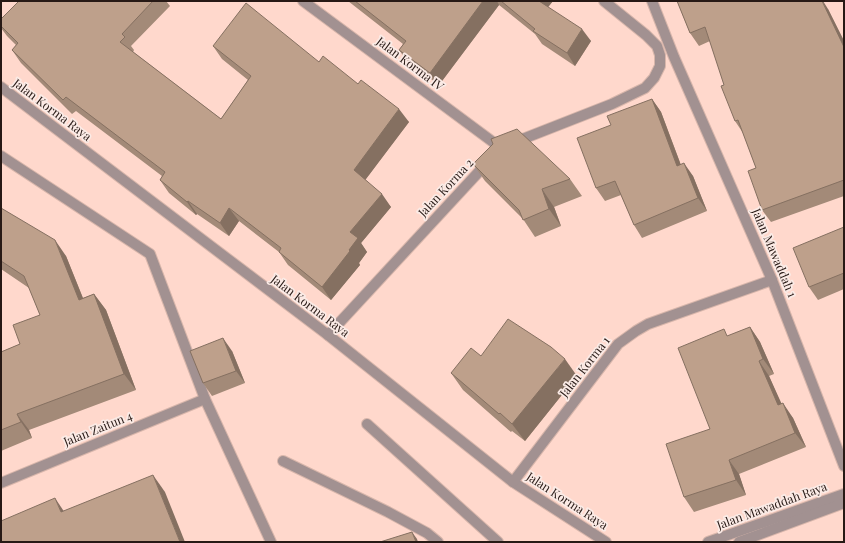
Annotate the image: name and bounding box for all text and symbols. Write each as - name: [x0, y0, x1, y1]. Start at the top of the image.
- street label: Jalan Korma IV: [373, 32, 448, 94]
- street label: Jalan Korma Raya: [9, 74, 95, 144]
- street label: Jalan Korma 2: [413, 155, 477, 221]
- street label: Jalan Mawaddah 1: [749, 205, 801, 300]
- street label: Jalan Korma Raya: [267, 270, 353, 340]
- street label: Jalan Korma 1: [555, 332, 613, 401]
- street label: Jalan Zaitun 4: [60, 407, 134, 450]
- street label: Jalan Korma Raya: [523, 467, 611, 532]
- street label: Jalan Mawaddah Raya: [713, 478, 829, 533]

